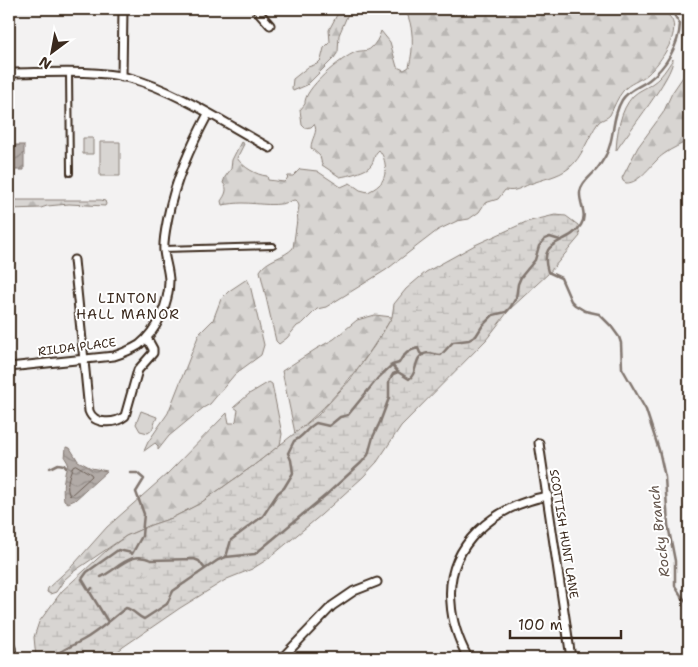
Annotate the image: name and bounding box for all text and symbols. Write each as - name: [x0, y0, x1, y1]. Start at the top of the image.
- north arrow: [28, 28, 78, 78]
- text: N: [36, 52, 55, 74]
- district label: LINTON HALL MANOR: [76, 289, 180, 323]
- street label: RILDA PLACE: [37, 334, 117, 360]
- street label: SCOTTISH HUNT LANE: [546, 468, 582, 600]
- water label: Rocky Branch: [644, 484, 674, 578]
- scale bar: [510, 607, 622, 639]
- text: 100 m: [518, 615, 563, 635]

